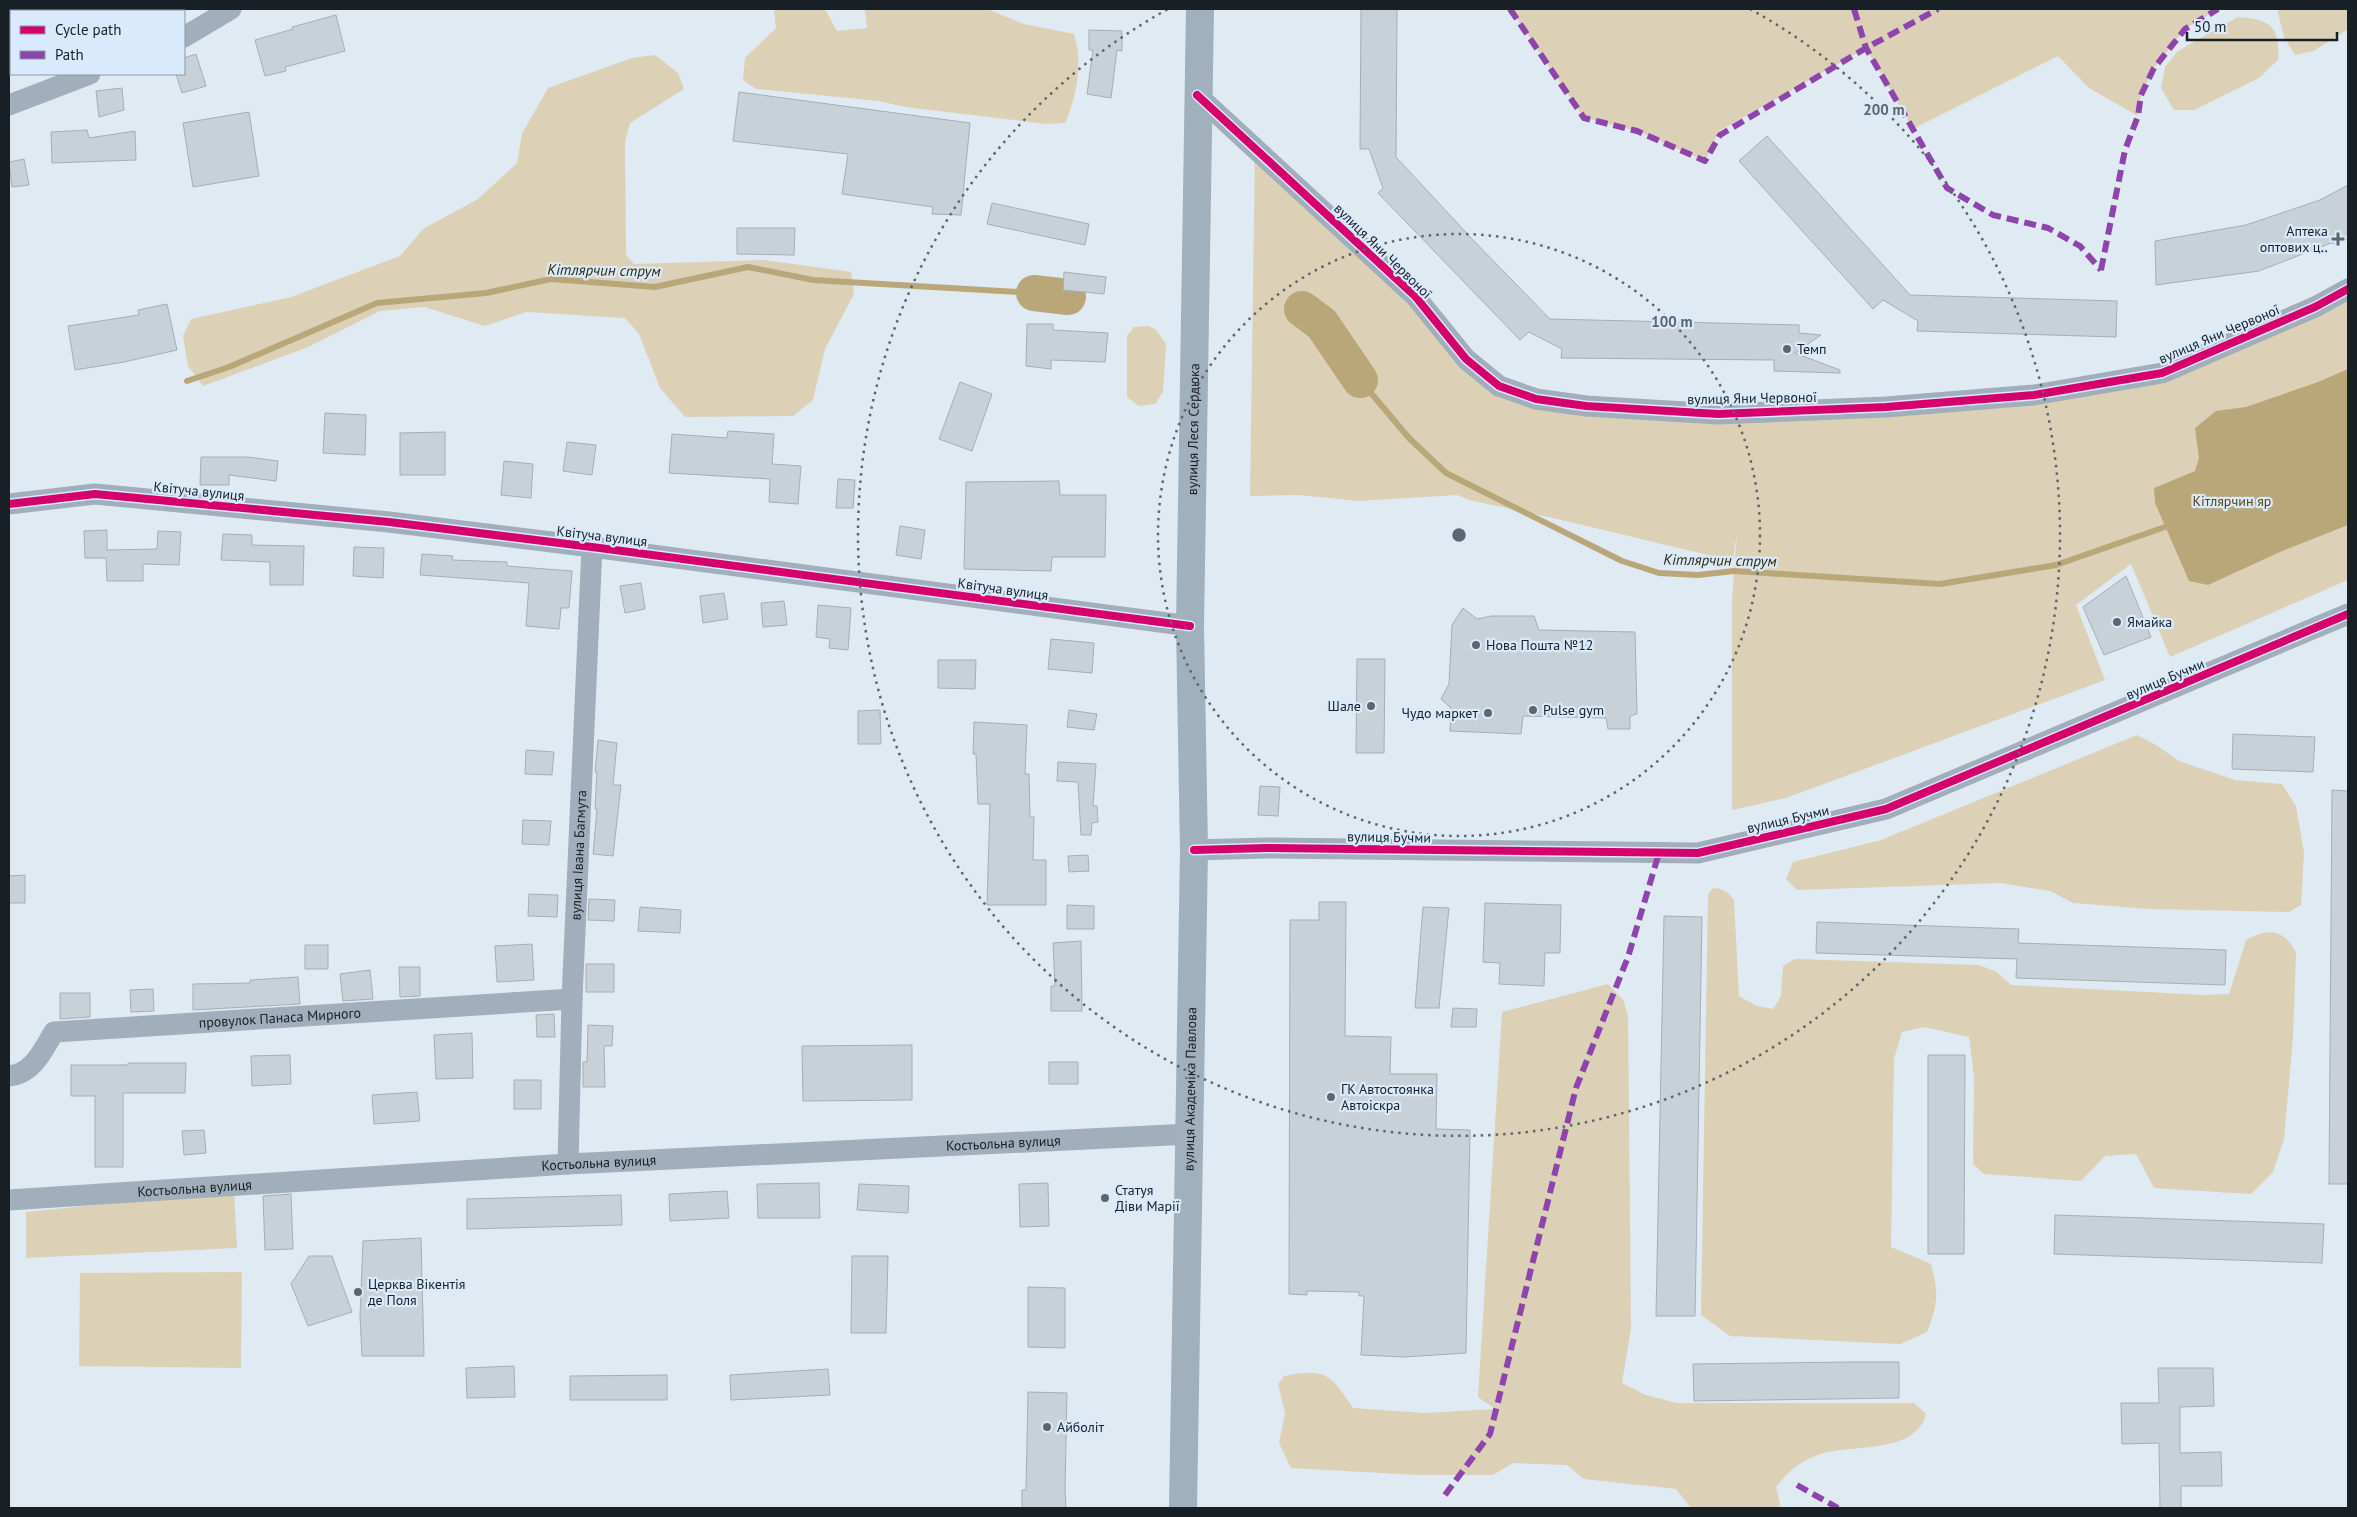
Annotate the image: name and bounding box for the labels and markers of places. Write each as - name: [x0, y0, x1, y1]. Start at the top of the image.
- place label: Аптека оптових ц‥: [2260, 222, 2328, 256]
- marker: Аптека оптових ц‥: [2332, 233, 2344, 245]
- place label: Темп: [1797, 340, 1827, 358]
- marker: Темп: [1781, 343, 1793, 355]
- centre of rings: [1450, 526, 1468, 544]
- place label: Ямайка: [2127, 613, 2172, 631]
- marker: Ямайка: [2111, 616, 2123, 628]
- place label: Нова Пошта №12: [1486, 636, 1593, 654]
- marker: Нова Пошта №12: [1470, 639, 1482, 651]
- place label: Шале: [1328, 697, 1361, 715]
- marker: Шале: [1365, 700, 1377, 712]
- place label: Pulse gym: [1543, 701, 1604, 719]
- place label: Чудо маркет: [1402, 704, 1478, 722]
- marker: Pulse gym: [1527, 704, 1539, 716]
- marker: Чудо маркет: [1482, 707, 1494, 719]
- place label: ГК Автостоянка Автоіскра: [1341, 1080, 1434, 1114]
- marker: ГК Автостоянка Автоіскра: [1325, 1091, 1337, 1103]
- place label: Статуя Діви Марії: [1115, 1181, 1180, 1215]
- marker: Статуя Діви Марії: [1099, 1192, 1111, 1204]
- place label: Церква Вікентія де Поля: [368, 1275, 465, 1309]
- marker: Церква Вікентія де Поля: [352, 1286, 364, 1298]
- place label: Айболіт: [1057, 1418, 1105, 1436]
- marker: Айболіт: [1041, 1421, 1053, 1433]

